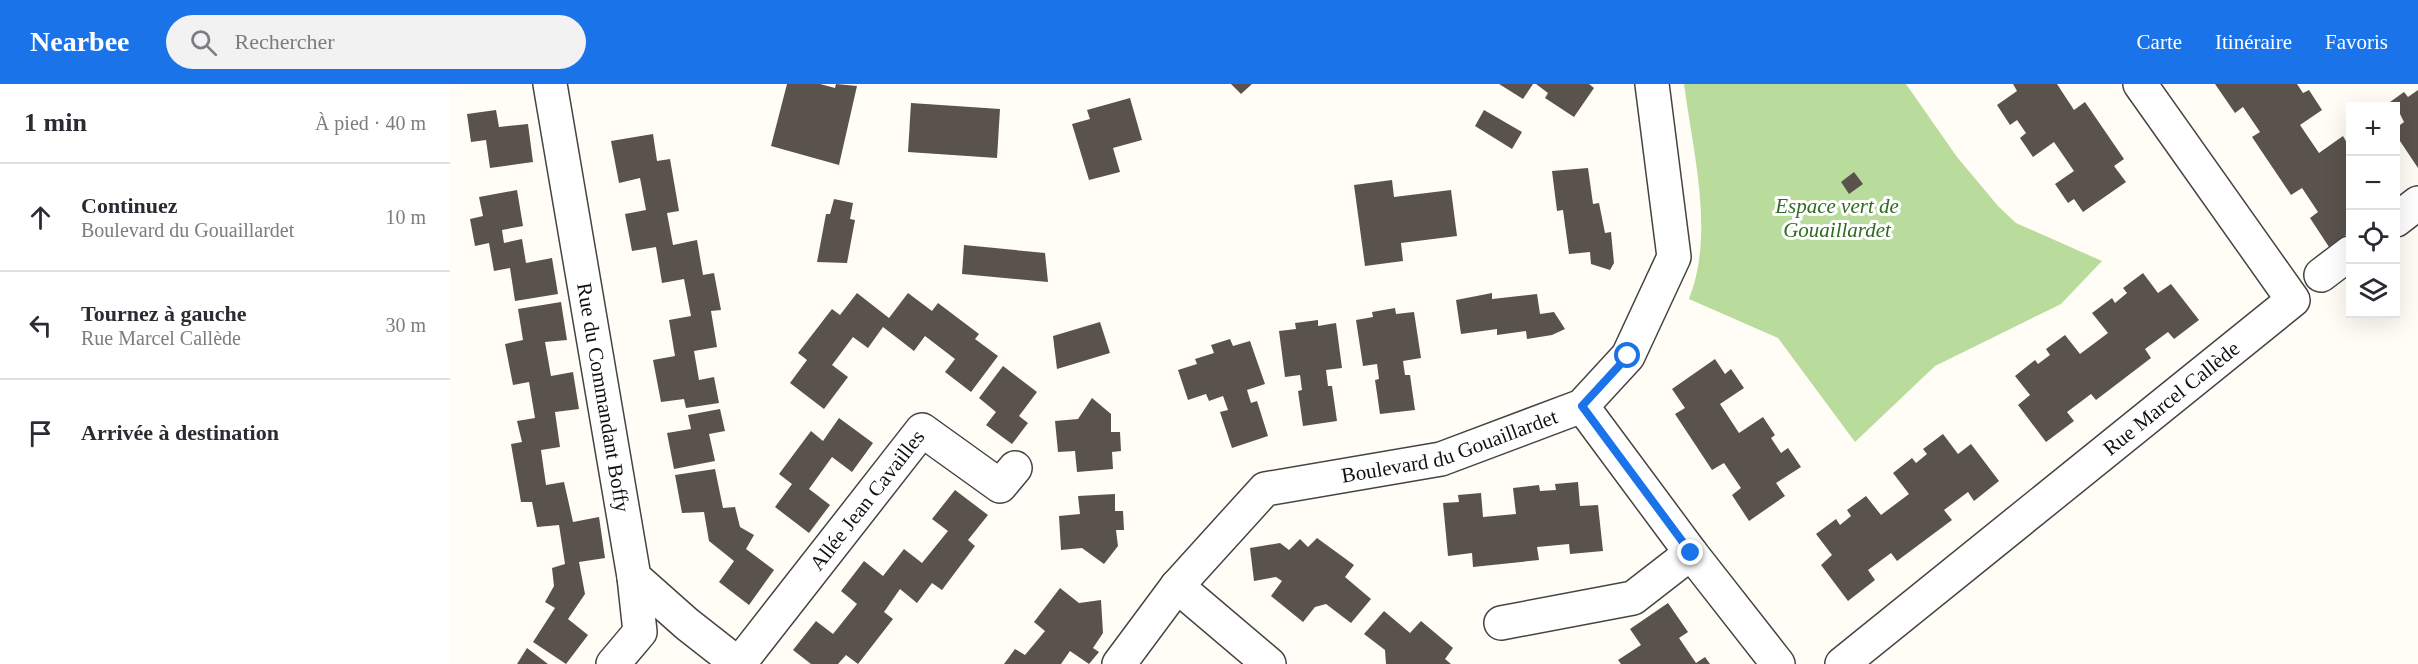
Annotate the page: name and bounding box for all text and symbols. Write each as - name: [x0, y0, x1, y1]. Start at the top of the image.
- search box: [166, 15, 586, 69]
- text: Nearbee: [30, 26, 130, 57]
- icon: search: [187, 26, 220, 59]
- text: Rechercher: [235, 29, 335, 54]
- text: Carte: [2137, 30, 2182, 54]
- text: Itinéraire: [2215, 30, 2292, 54]
- text: Favoris: [2325, 30, 2388, 54]
- map controls: [2346, 102, 2400, 318]
- button: +: [2346, 102, 2400, 156]
- text: 1 min: [24, 108, 87, 137]
- text: À pied · 40 m: [315, 112, 426, 134]
- button: −: [2346, 156, 2400, 210]
- text: Continuez: [81, 193, 178, 218]
- park label: Espace vert de Gouaillardet: [1774, 194, 1899, 242]
- icon: ahead: [24, 201, 57, 234]
- text: 10 m: [385, 206, 426, 228]
- button: locate: [2346, 210, 2400, 264]
- text: Boulevard du Gouaillardet: [81, 219, 294, 241]
- button: layers: [2346, 264, 2400, 318]
- street label: Rue du Commandant Boffy: [572, 281, 635, 515]
- text: Tournez à gauche: [81, 301, 246, 326]
- icon: left: [24, 309, 57, 342]
- text: 30 m: [385, 314, 426, 336]
- text: Rue Marcel Callède: [81, 327, 241, 349]
- street label: Rue Marcel Callède: [2098, 336, 2244, 460]
- route start: [1614, 342, 1640, 368]
- street label: Boulevard du Gouaillardet: [1340, 404, 1561, 488]
- icon: arrive: [24, 417, 57, 450]
- text: Arrivée à destination: [81, 420, 279, 445]
- street label: Allée Jean Cavailles: [805, 425, 929, 575]
- route end: [1677, 539, 1703, 565]

